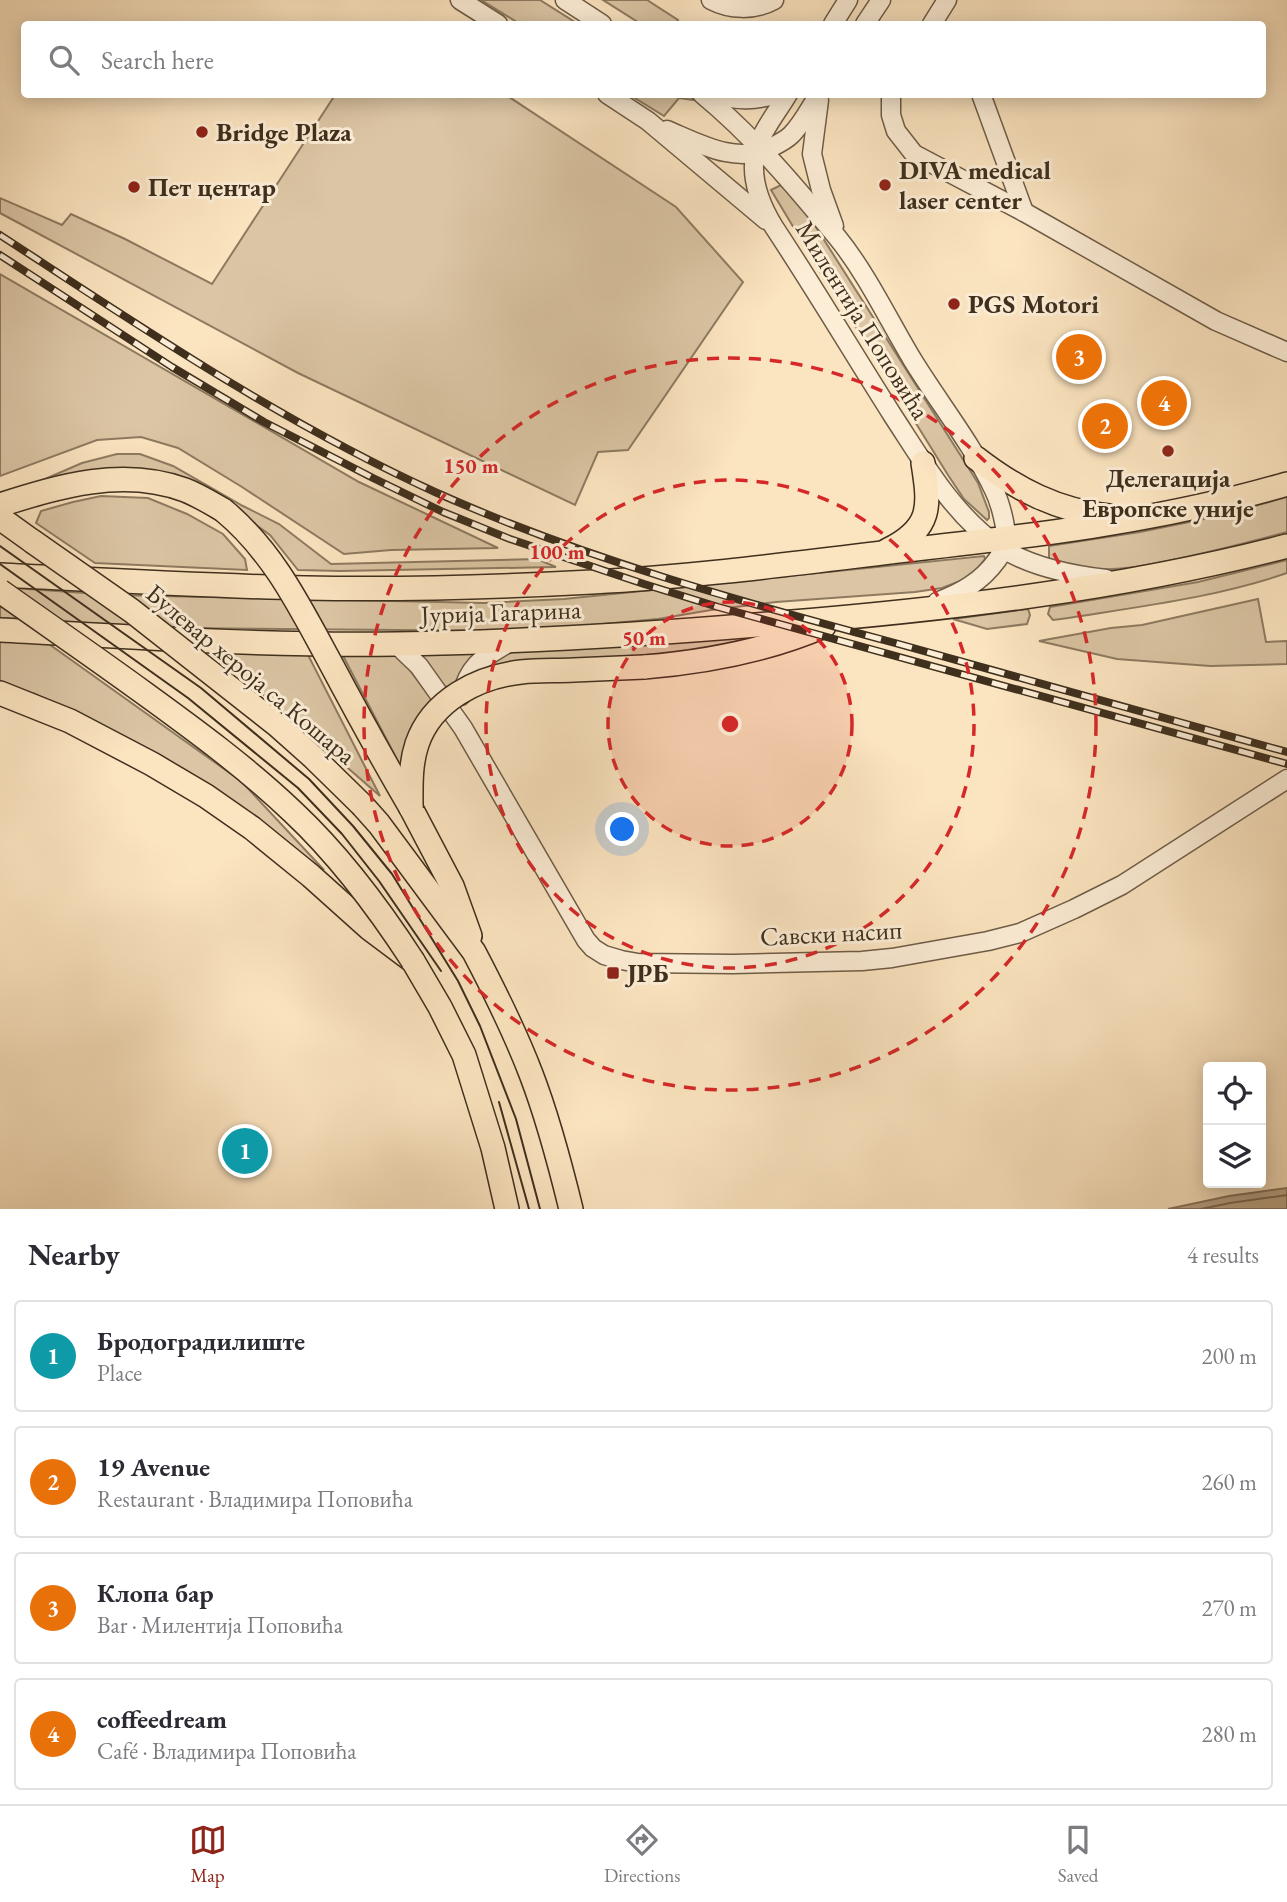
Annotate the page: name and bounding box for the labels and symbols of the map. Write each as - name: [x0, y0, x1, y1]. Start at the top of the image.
- place label: Bridge Plaza: [216, 115, 352, 149]
- marker: Bridge Plaza: [194, 124, 210, 140]
- place label: DIVA medical laser center: [899, 153, 1051, 217]
- place label: Пет центар: [148, 170, 276, 204]
- marker: DIVA medical laser center: [877, 177, 893, 193]
- marker: Пет центар: [126, 179, 142, 195]
- street label: Милентија Поповића: [788, 214, 938, 426]
- place label: PGS Motori: [968, 287, 1099, 321]
- marker: PGS Motori: [946, 296, 962, 312]
- pin: 3: [1056, 331, 1102, 383]
- pin: 4: [1141, 377, 1187, 429]
- pin: 2: [1082, 400, 1128, 452]
- marker: Делегација Европске уније: [1160, 443, 1176, 459]
- text: 150 m: [443, 452, 499, 479]
- place label: Делегација Европске уније: [1082, 461, 1254, 525]
- text: 100 m: [529, 538, 585, 565]
- street label: Булевар хероја са Кошара: [139, 576, 364, 772]
- street label: Јурија Гагарина: [418, 592, 582, 632]
- text: 50 m: [622, 624, 666, 651]
- centre of rings: [718, 712, 742, 736]
- your location: [605, 812, 639, 846]
- street label: Савски насип: [759, 912, 903, 954]
- place label: ЈРБ: [624, 956, 669, 990]
- marker: ЈРБ: [605, 965, 621, 981]
- pin: 1: [222, 1125, 268, 1177]

